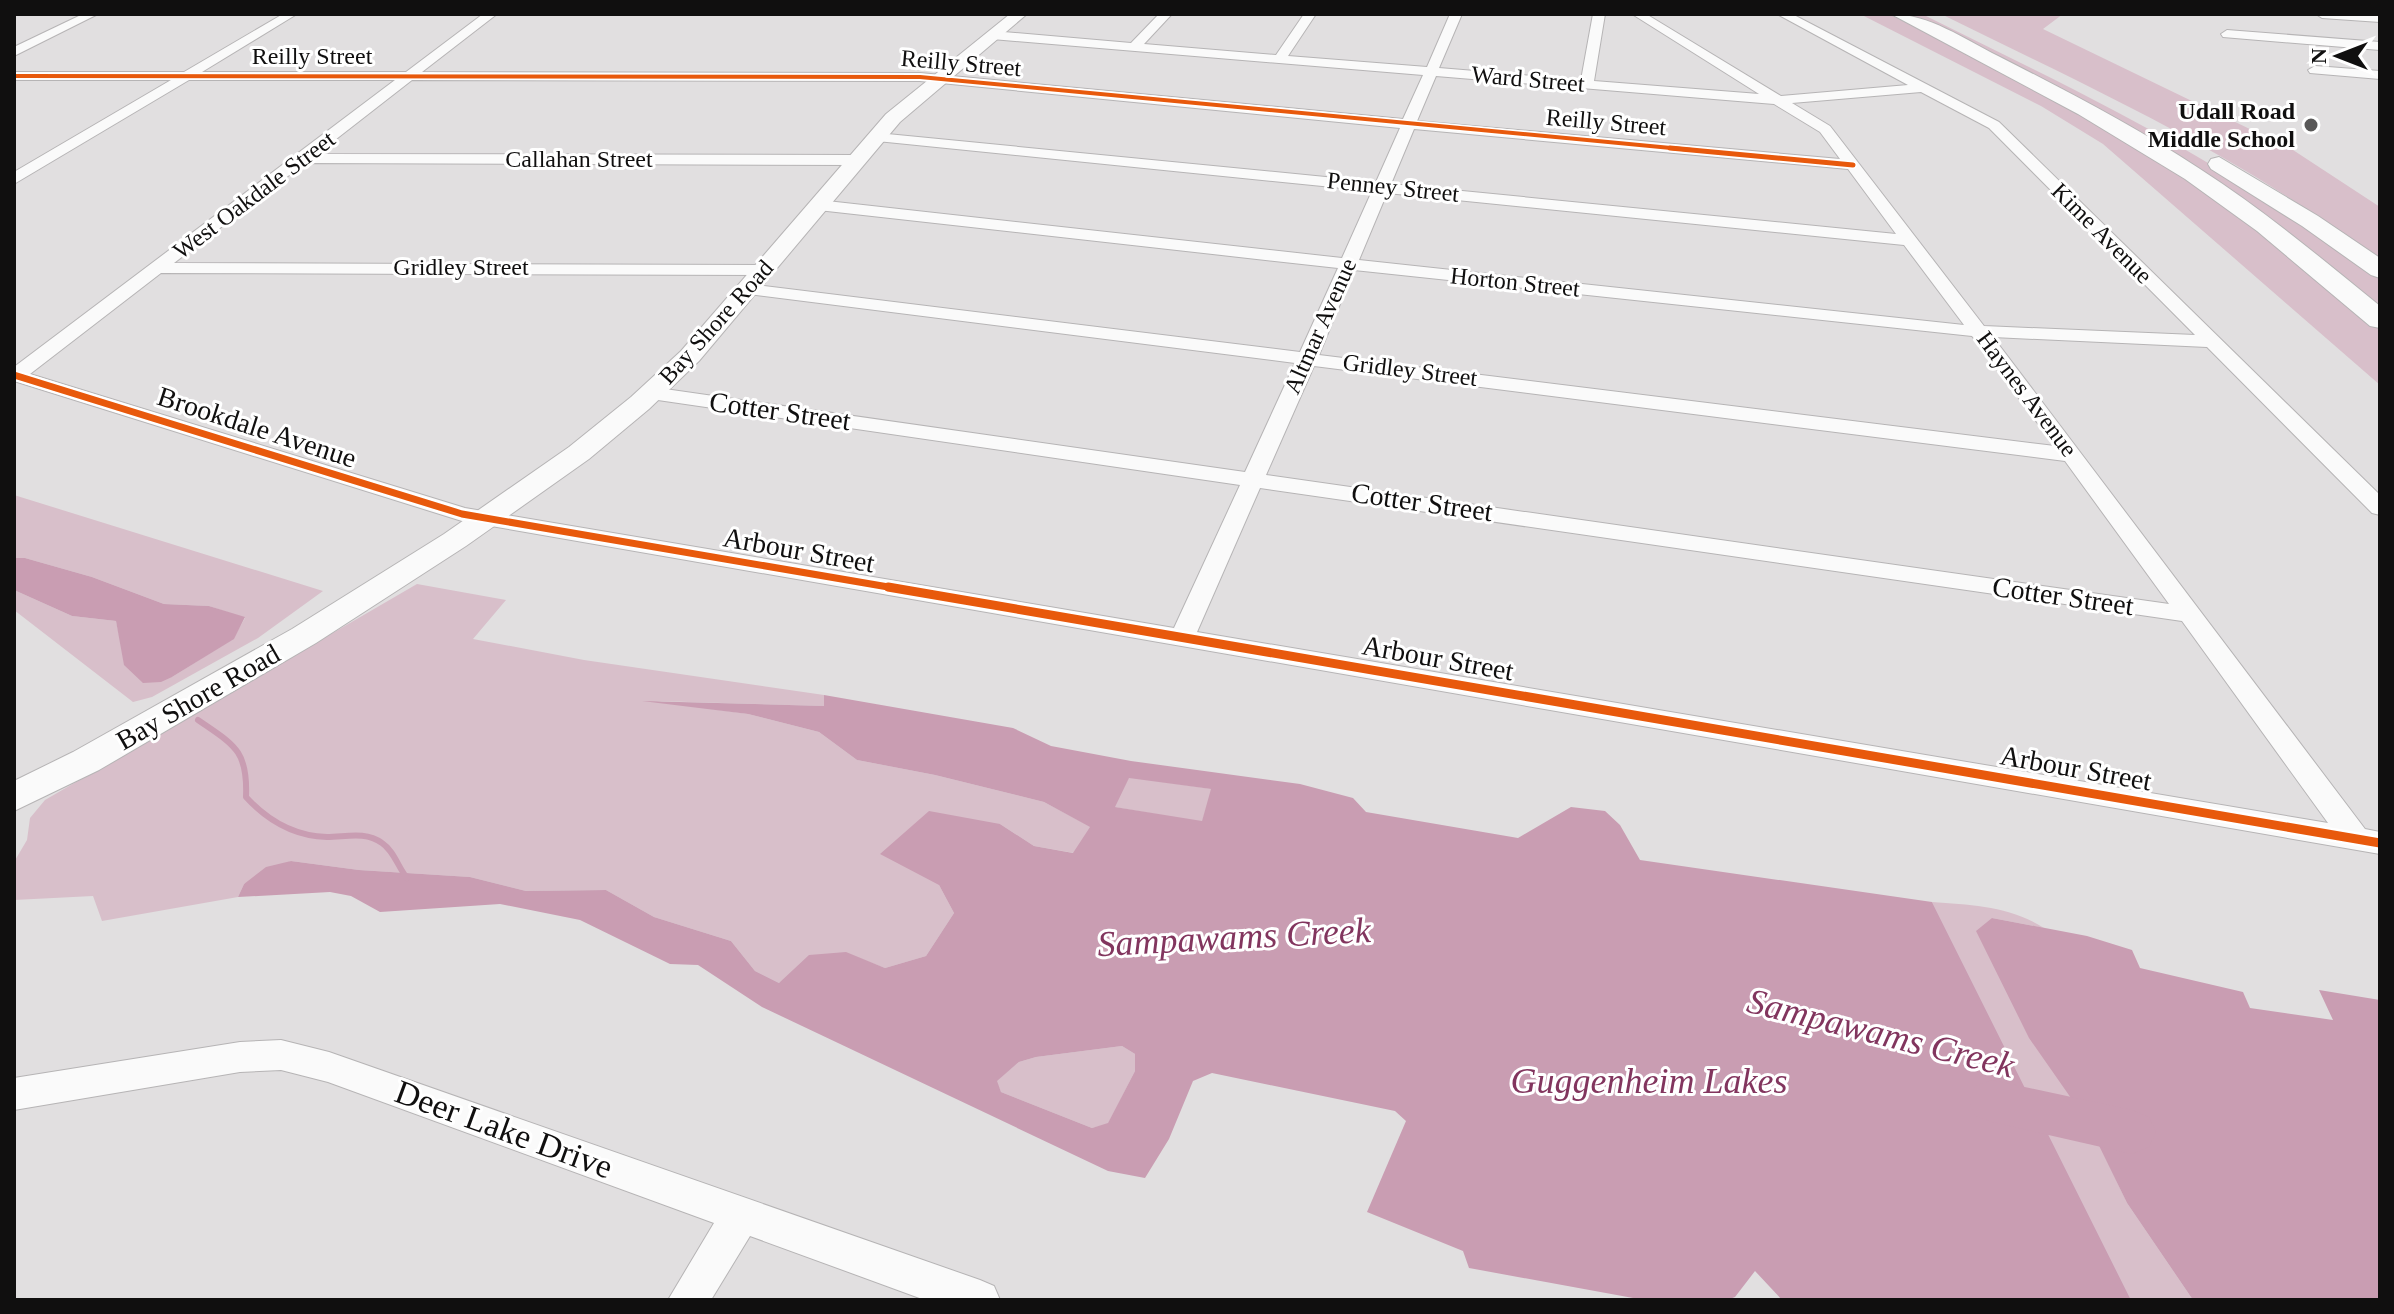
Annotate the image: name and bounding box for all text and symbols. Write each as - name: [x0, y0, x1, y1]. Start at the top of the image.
- north arrow: [2298, 16, 2378, 96]
- street label: Reilly Street: [252, 43, 373, 69]
- street label: Reilly Street: [900, 45, 1023, 81]
- text: N: [2306, 48, 2331, 64]
- street label: Ward Street: [1470, 61, 1586, 97]
- place label: Udall Road Middle School: [2148, 98, 2296, 152]
- street label: Reilly Street: [1545, 104, 1668, 140]
- marker: Udall Road Middle School: [2302, 116, 2320, 134]
- street label: West Oakdale Street: [168, 126, 340, 264]
- street label: Callahan Street: [505, 146, 653, 172]
- street label: Penney Street: [1326, 167, 1461, 207]
- street label: Kime Avenue: [2047, 178, 2157, 288]
- street label: Gridley Street: [393, 254, 529, 280]
- street label: Altmar Avenue: [1279, 254, 1361, 398]
- street label: Bay Shore Road: [654, 255, 778, 389]
- street label: Horton Street: [1449, 262, 1581, 302]
- street label: Haynes Avenue: [1972, 326, 2082, 462]
- street label: Gridley Street: [1341, 349, 1479, 391]
- street label: Brookdale Avenue: [154, 380, 360, 474]
- street label: Cotter Street: [707, 386, 853, 436]
- street label: Cotter Street: [1349, 477, 1495, 527]
- street label: Arbour Street: [721, 521, 877, 579]
- street label: Cotter Street: [1990, 571, 2136, 621]
- street label: Arbour Street: [1360, 629, 1516, 687]
- street label: Bay Shore Road: [111, 638, 285, 756]
- street label: Arbour Street: [1998, 739, 2154, 797]
- water label: Sampawams Creek: [1096, 910, 1373, 964]
- water label: Sampawams Creek: [1743, 980, 2020, 1086]
- water label: Guggenheim Lakes: [1511, 1061, 1787, 1101]
- street label: Deer Lake Drive: [390, 1073, 618, 1185]

